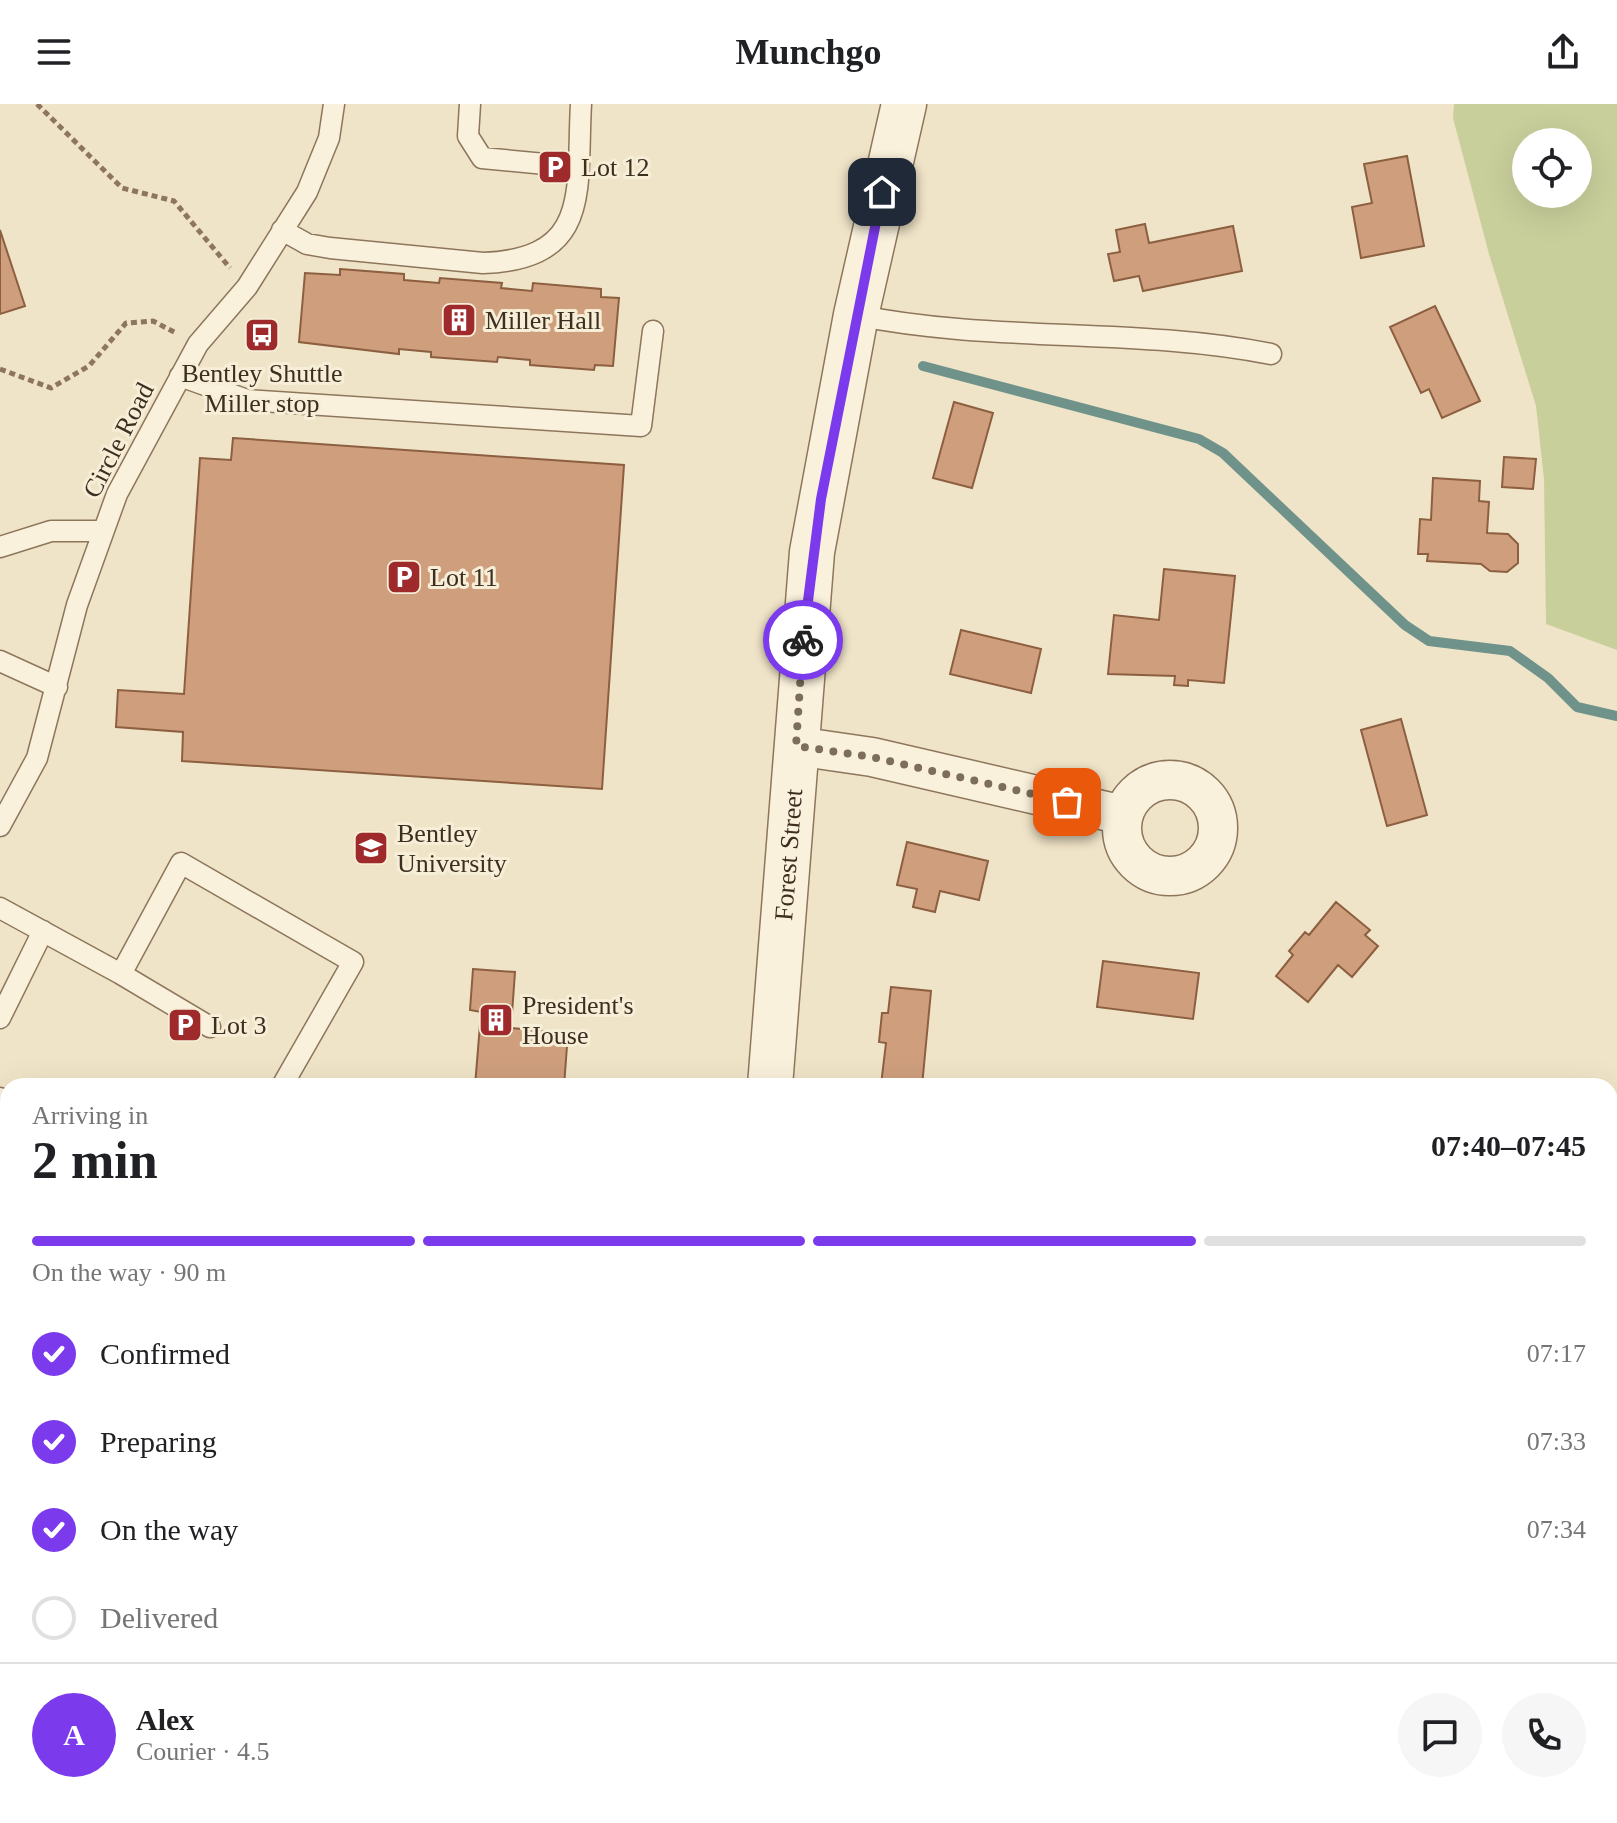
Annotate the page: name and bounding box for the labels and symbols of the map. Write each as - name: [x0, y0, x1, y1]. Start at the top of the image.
- parking icon: Lot 12: [536, 148, 574, 186]
- place label: Lot 12: [581, 153, 650, 182]
- pin: [848, 158, 916, 226]
- building icon: Miller Hall: [440, 301, 478, 339]
- place label: Miller Hall: [485, 306, 601, 335]
- bus stop icon: Bentley Shuttle Miller stop: [243, 316, 281, 354]
- place label: Bentley Shuttle Miller stop: [181, 359, 343, 418]
- street label: Circle Road: [77, 378, 160, 502]
- parking icon: Lot 11: [385, 558, 423, 596]
- place label: Lot 11: [430, 563, 498, 592]
- courier: [763, 600, 843, 680]
- pin: [1033, 768, 1101, 836]
- street label: Forest Street: [769, 787, 808, 922]
- place label: Bentley University: [397, 819, 507, 878]
- school or university icon: Bentley University: [352, 829, 390, 867]
- place label: President's House: [522, 991, 634, 1050]
- building icon: President's House: [477, 1001, 515, 1039]
- parking icon: Lot 3: [166, 1006, 204, 1044]
- place label: Lot 3: [211, 1011, 267, 1040]

